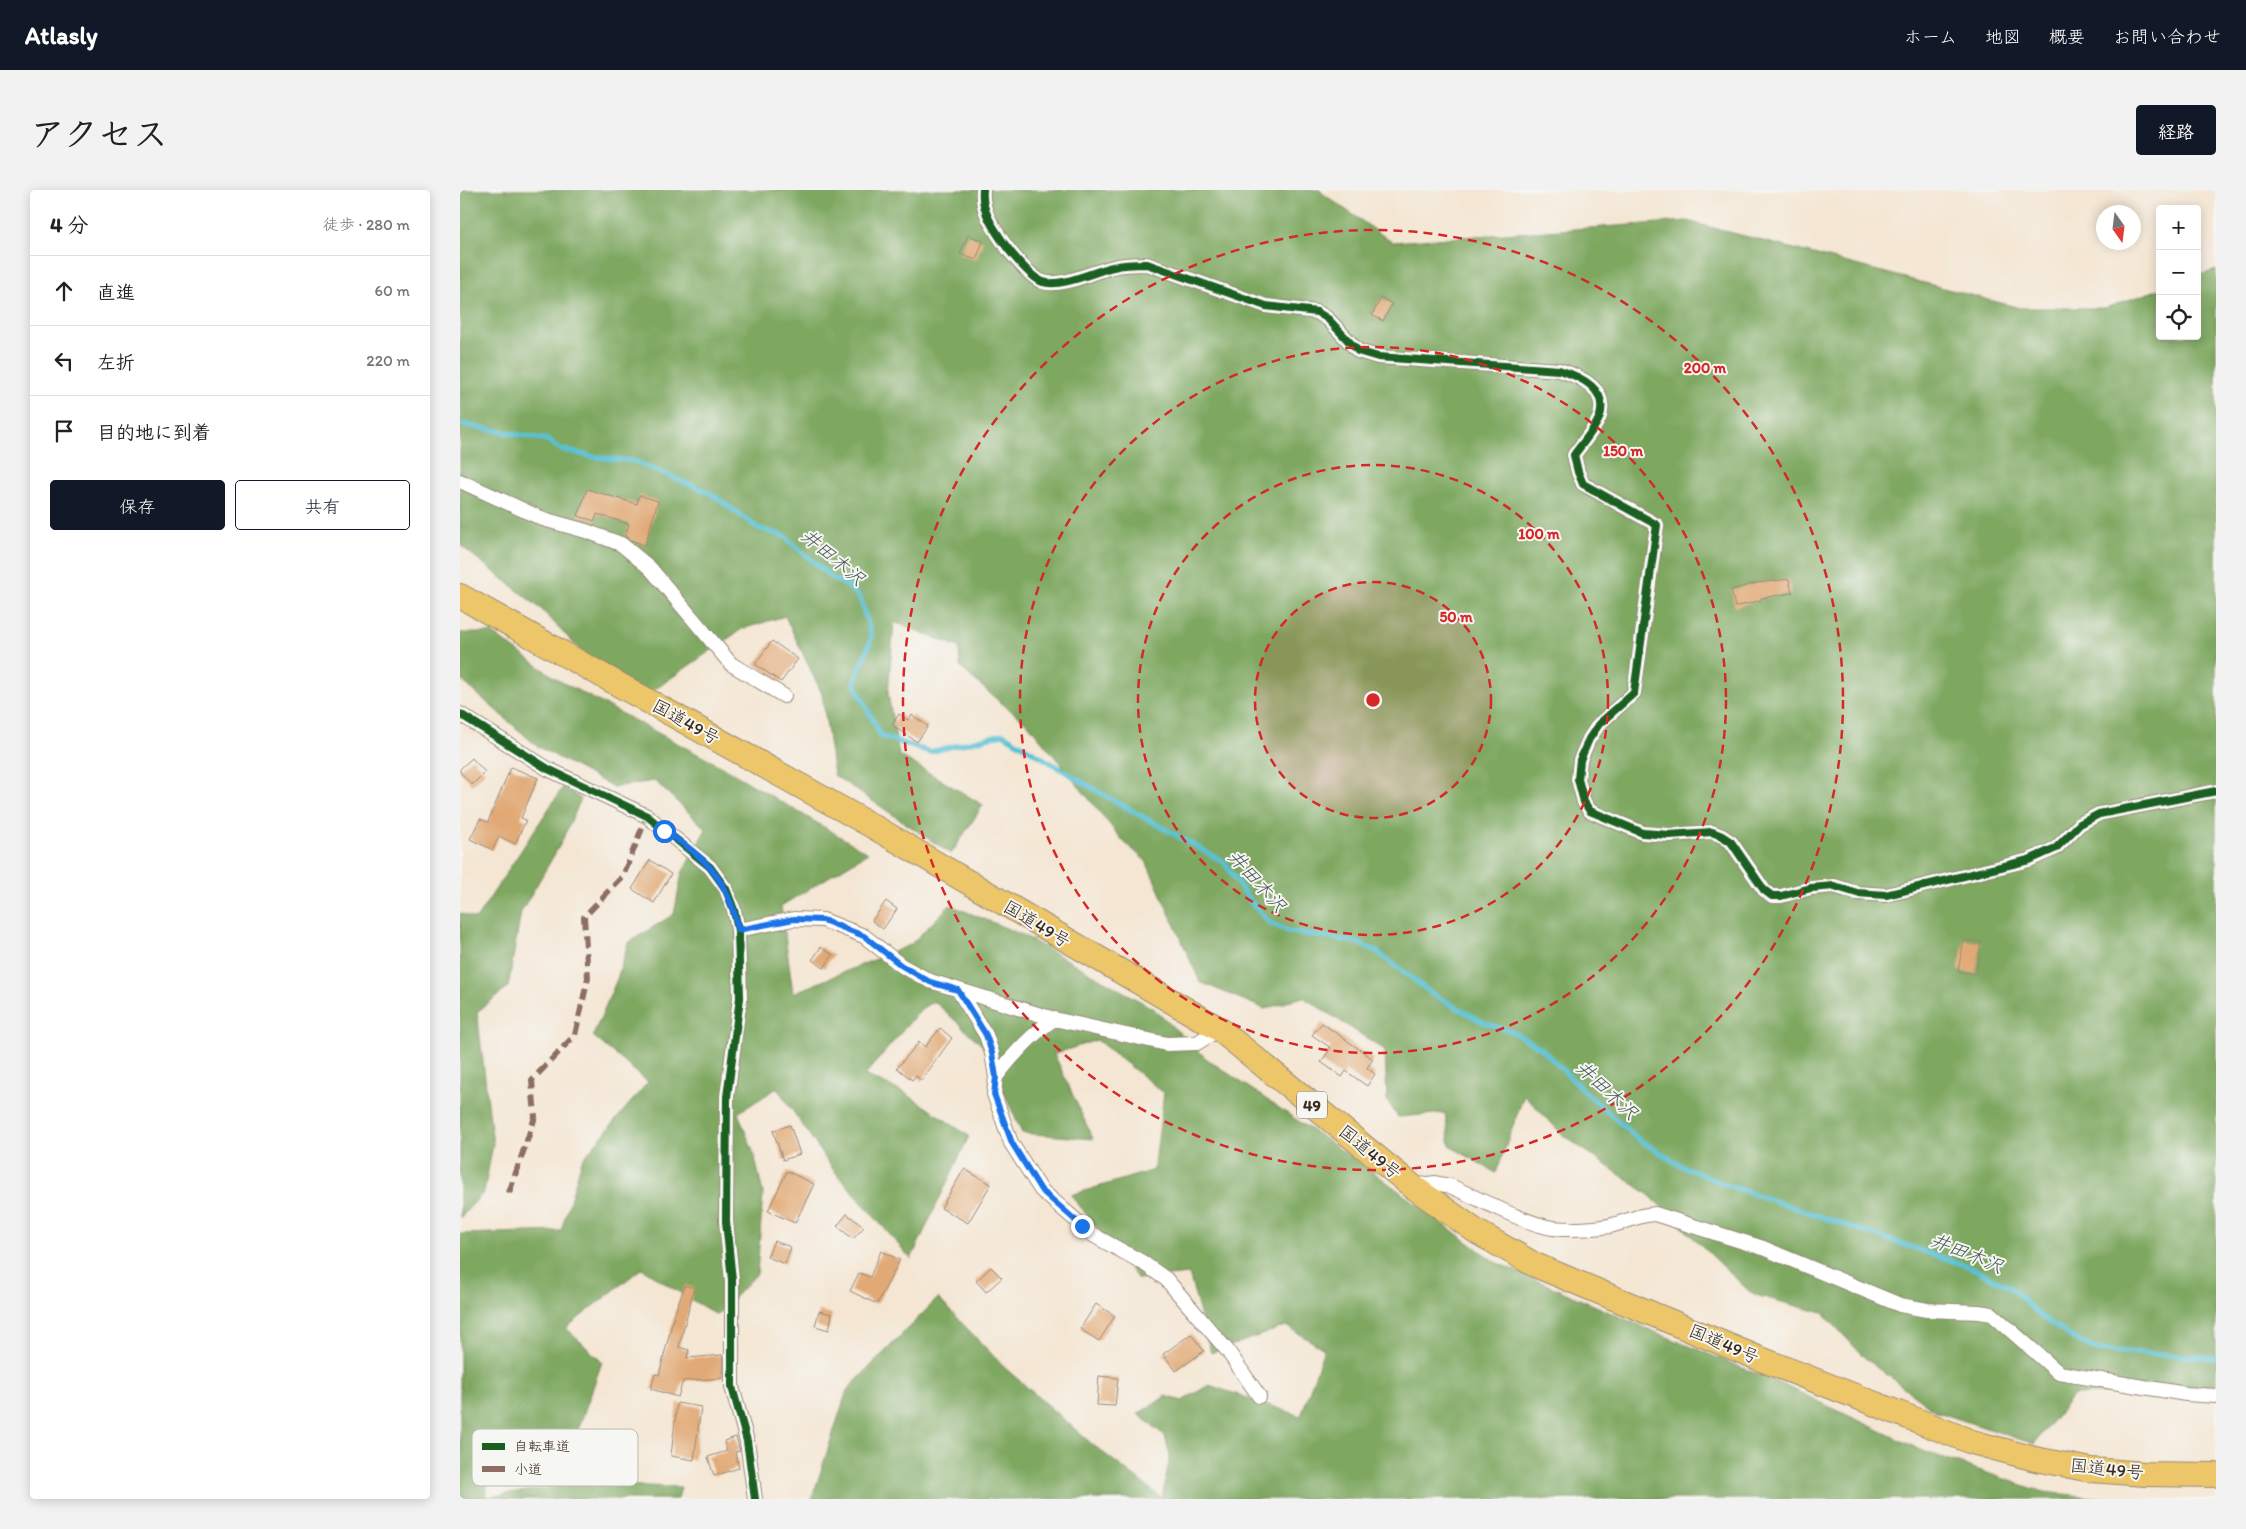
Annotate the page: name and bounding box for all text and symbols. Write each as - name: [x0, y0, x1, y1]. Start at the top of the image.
- text: Atlasly: [25, 21, 98, 50]
- text: ホーム: [1904, 26, 1957, 48]
- text: 地図: [1985, 26, 2021, 48]
- text: 概要: [2049, 26, 2085, 48]
- text: お問い合わせ: [2113, 26, 2221, 48]
- button: 経路: [2136, 105, 2216, 155]
- text: アクセス: [30, 113, 168, 155]
- north arrow: [2096, 205, 2141, 250]
- map controls: [2156, 205, 2201, 340]
- button: +: [2156, 205, 2201, 250]
- text: 4 分: [50, 212, 88, 237]
- text: 徒歩 · 280 m: [323, 215, 410, 234]
- button: −: [2156, 250, 2201, 295]
- icon: ahead: [50, 277, 78, 305]
- text: 直進: [97, 281, 135, 304]
- text: 60 m: [375, 281, 410, 300]
- button: locate: [2156, 295, 2201, 340]
- icon: left: [50, 347, 78, 375]
- text: 左折: [97, 351, 135, 374]
- text: 220 m: [366, 351, 410, 370]
- text: 200 m: [1684, 359, 1727, 377]
- icon: arrive: [50, 417, 78, 445]
- text: 目的地に到着: [97, 421, 211, 444]
- text: 150 m: [1603, 442, 1643, 460]
- button: 保存: [50, 480, 225, 530]
- button: 共有: [235, 480, 410, 530]
- water label: 井田木沢: [796, 524, 870, 591]
- text: 100 m: [1518, 525, 1560, 543]
- text: 50 m: [1439, 608, 1473, 626]
- centre of rings: [1364, 691, 1382, 709]
- street label: 国道49号: [648, 694, 724, 750]
- route start: [653, 820, 676, 843]
- water label: 井田木沢: [1223, 845, 1292, 918]
- street label: 国道49号: [1000, 895, 1074, 953]
- water label: 井田木沢: [1571, 1056, 1643, 1125]
- road number: 49: [1297, 1092, 1327, 1118]
- street label: 国道49号: [1334, 1120, 1406, 1184]
- route end: [1071, 1215, 1094, 1238]
- water label: 井田木沢: [1927, 1228, 2007, 1278]
- street label: 国道49号: [1686, 1319, 1762, 1369]
- legend: [472, 1429, 638, 1486]
- text: 自転車道: [514, 1438, 570, 1455]
- street label: 国道49号: [2069, 1454, 2145, 1484]
- text: 小道: [514, 1461, 542, 1478]

